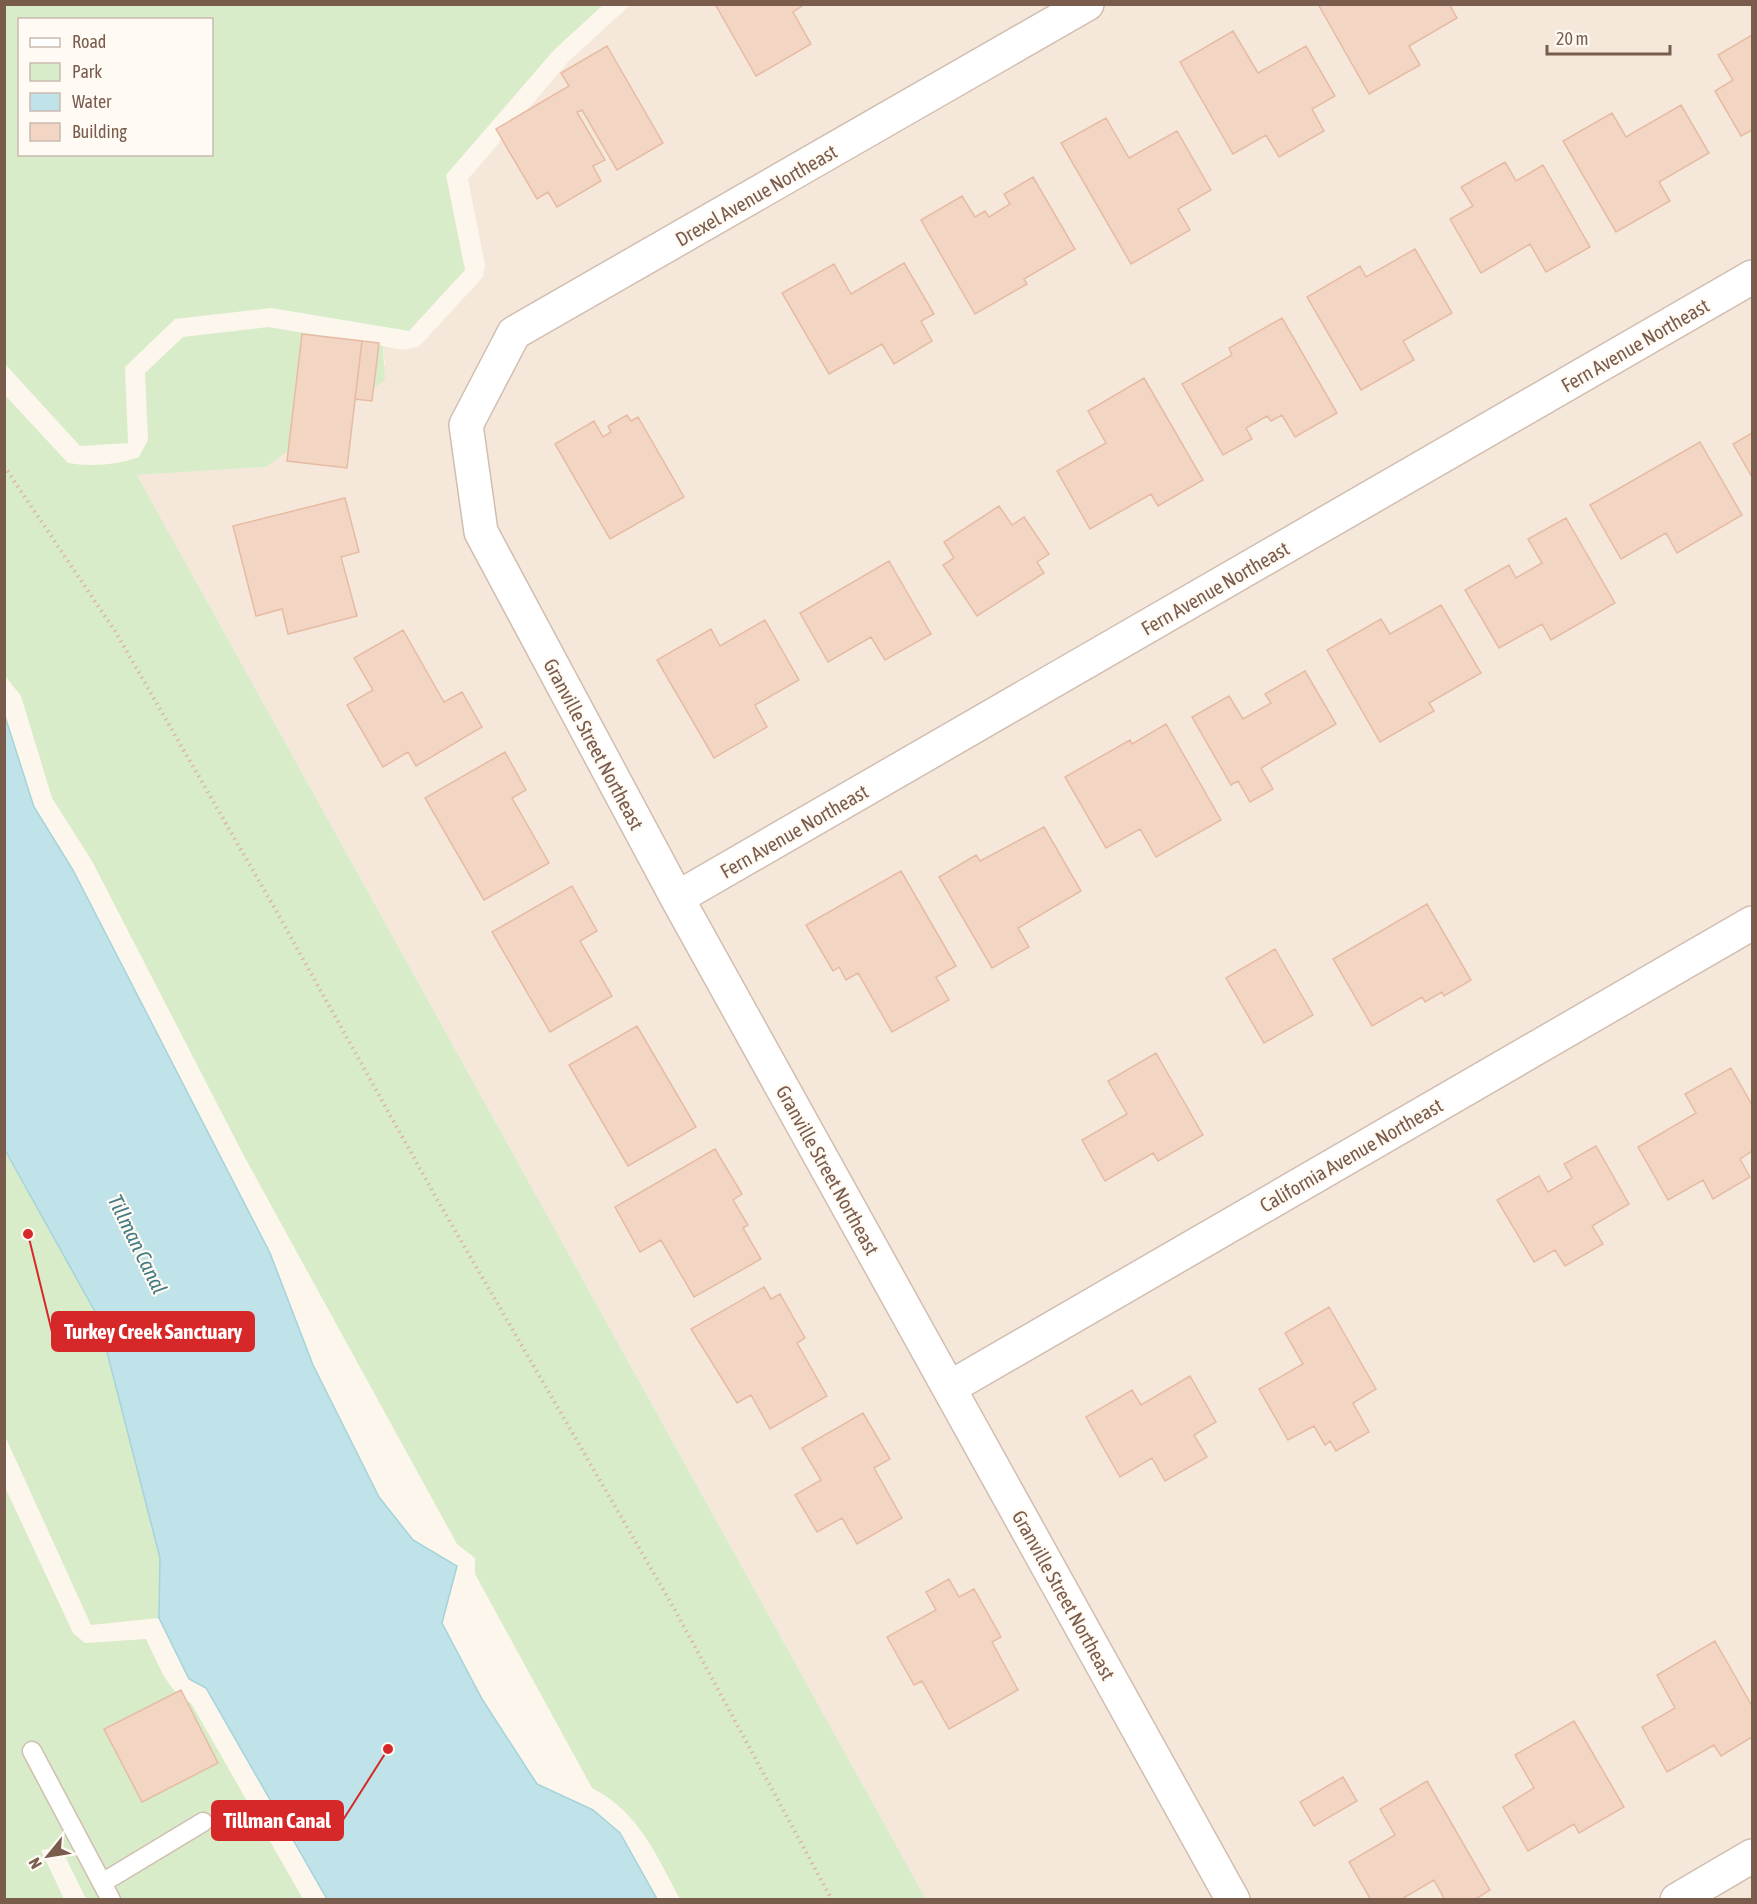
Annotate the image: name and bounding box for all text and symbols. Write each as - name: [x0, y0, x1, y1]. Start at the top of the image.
- legend: [18, 18, 213, 156]
- scale bar: [1547, 18, 1670, 56]
- text: 20 m: [1556, 28, 1588, 49]
- text: Road: [72, 31, 106, 52]
- text: Park: [72, 61, 102, 82]
- text: Water: [72, 91, 112, 112]
- text: Building: [72, 121, 127, 142]
- street label: Drexel Avenue Northeast: [671, 139, 841, 251]
- street label: Fern Avenue Northeast: [1557, 293, 1713, 397]
- street label: Fern Avenue Northeast: [1137, 536, 1293, 640]
- street label: Granville Street Northeast: [539, 655, 649, 834]
- street label: Fern Avenue Northeast: [716, 779, 872, 883]
- street label: Granville Street Northeast: [772, 1081, 884, 1259]
- street label: California Avenue Northeast: [1256, 1093, 1447, 1217]
- water label: Tillman Canal: [104, 1190, 172, 1298]
- callout: Turkey Creek Sanctuary: [52, 1312, 254, 1351]
- text: Turkey Creek Sanctuary: [64, 1319, 242, 1343]
- street label: Granville Street Northeast: [1008, 1506, 1120, 1684]
- callout: Tillman Canal: [212, 1801, 343, 1840]
- text: Tillman Canal: [223, 1808, 331, 1832]
- north arrow: [18, 1826, 78, 1886]
- text: N: [25, 1855, 45, 1872]

